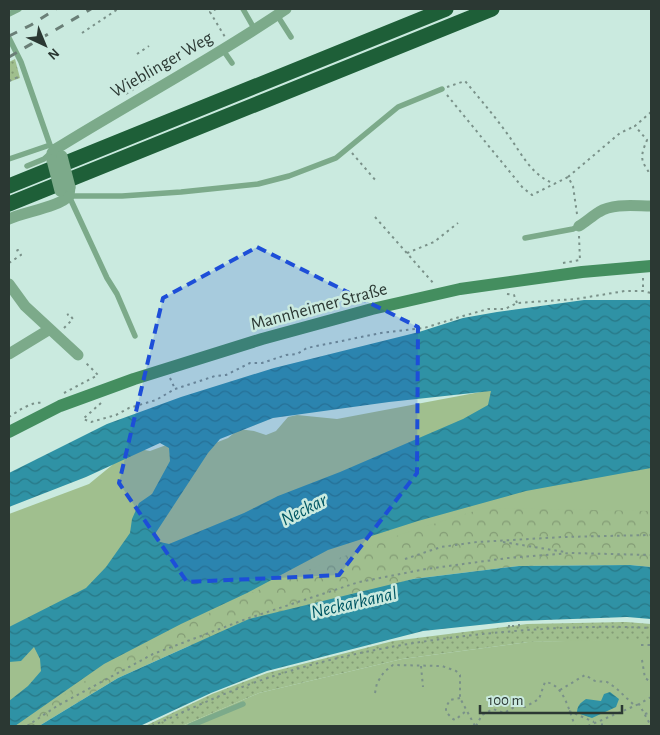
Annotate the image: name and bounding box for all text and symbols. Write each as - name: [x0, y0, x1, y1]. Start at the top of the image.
- north arrow: [20, 20, 70, 70]
- street label: Wieblinger Weg: [108, 29, 216, 101]
- text: N: [45, 45, 62, 62]
- street label: Mannheimer Straße: [249, 280, 389, 334]
- water label: Neckar: [278, 490, 331, 530]
- water label: Neckarkanal: [309, 584, 399, 622]
- scale bar: [480, 682, 622, 714]
- text: 100 m: [488, 693, 523, 708]

